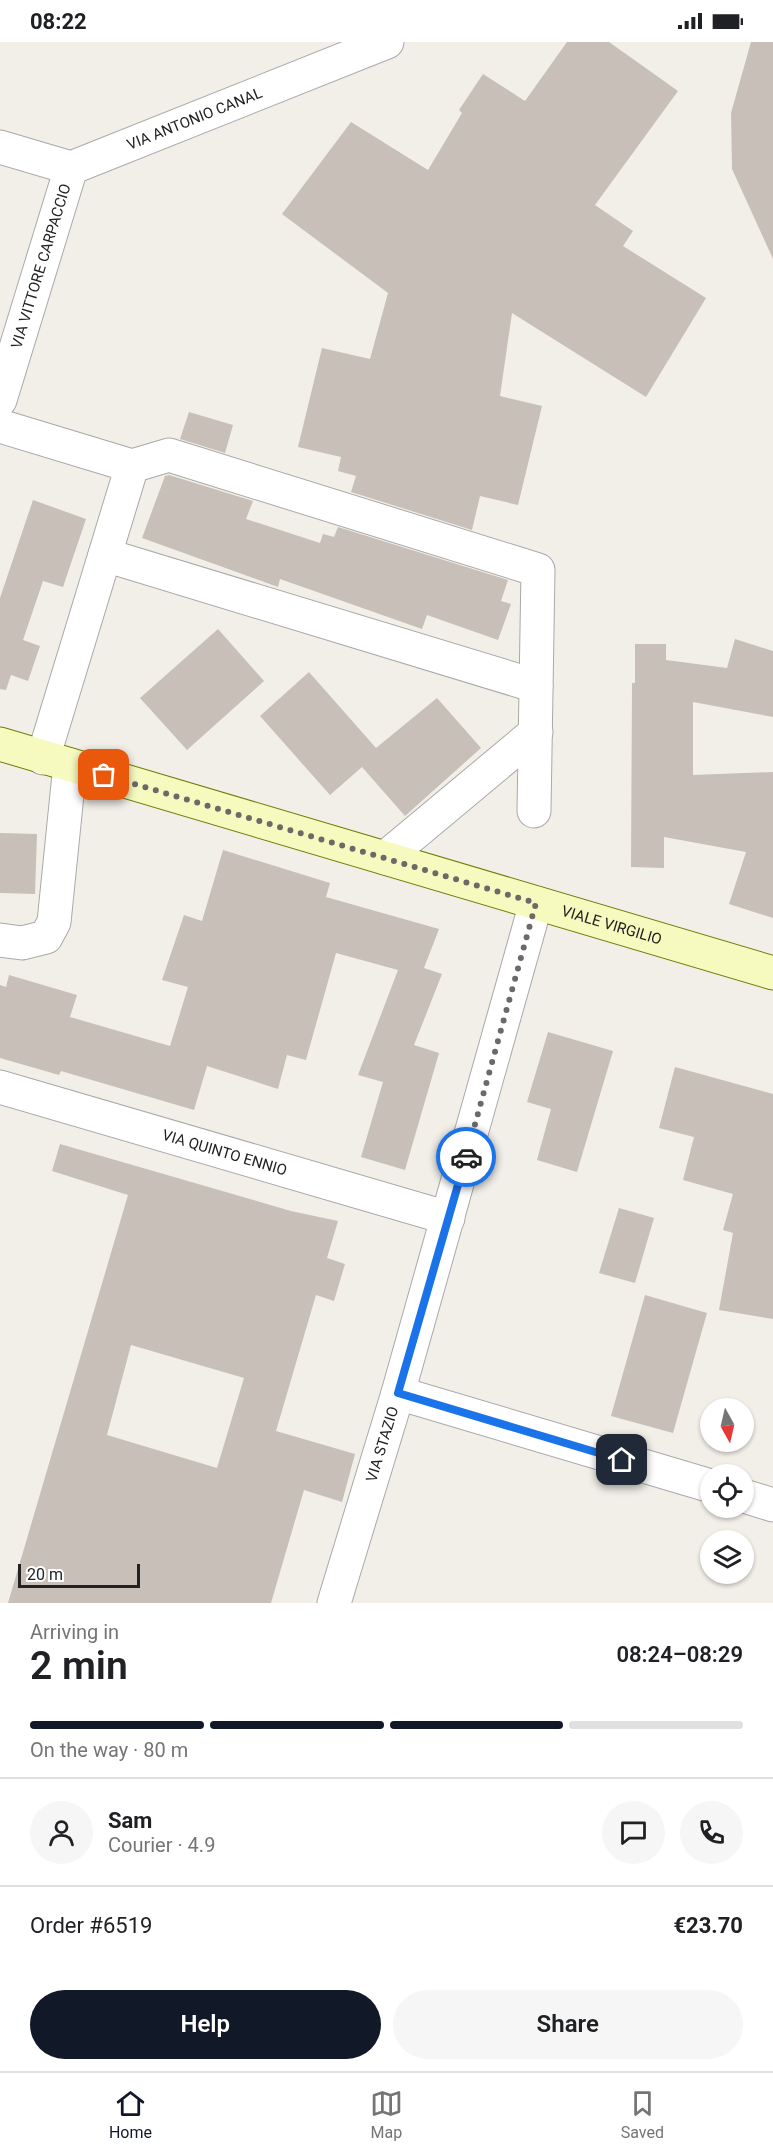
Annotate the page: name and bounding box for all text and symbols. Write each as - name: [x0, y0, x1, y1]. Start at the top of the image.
- text: 08:22: [30, 9, 87, 34]
- street label: VIA ANTONIO CANAL: [124, 84, 265, 154]
- street label: VIA VITTORE CARPACCIO: [7, 182, 75, 351]
- pin: [78, 749, 129, 800]
- icon: bag: [87, 758, 120, 791]
- street label: VIALE VIRGILIO: [559, 902, 664, 949]
- street label: VIA QUINTO ENNIO: [160, 1126, 289, 1179]
- courier: [436, 1127, 496, 1187]
- icon: car: [450, 1141, 483, 1174]
- north arrow: [700, 1398, 754, 1452]
- map controls: [700, 1398, 754, 1584]
- street label: VIA STAZIO: [362, 1404, 402, 1484]
- pin: [596, 1434, 647, 1485]
- icon: home: [605, 1443, 638, 1476]
- button: locate: [700, 1464, 754, 1518]
- button: layers: [700, 1530, 754, 1584]
- scale bar: [18, 1561, 140, 1588]
- text: 20 m: [27, 1565, 63, 1584]
- text: Arriving in: [30, 1620, 119, 1644]
- text: 08:24–08:29: [616, 1642, 743, 1667]
- text: 2 min: [30, 1643, 128, 1689]
- text: On the way · 80 m: [30, 1738, 188, 1762]
- button: person: [30, 1801, 93, 1864]
- button: chat: [602, 1801, 665, 1864]
- button: phone: [680, 1801, 743, 1864]
- text: Sam: [108, 1808, 152, 1833]
- text: Courier · 4.9: [108, 1833, 215, 1857]
- text: Order #6519: [30, 1913, 152, 1938]
- text: €23.70: [674, 1913, 743, 1938]
- button: Help: [30, 1990, 381, 2059]
- button: Share: [393, 1990, 743, 2059]
- tab: Home: [109, 2087, 152, 2142]
- tab: Map: [370, 2087, 403, 2142]
- tab: Saved: [621, 2087, 664, 2142]

